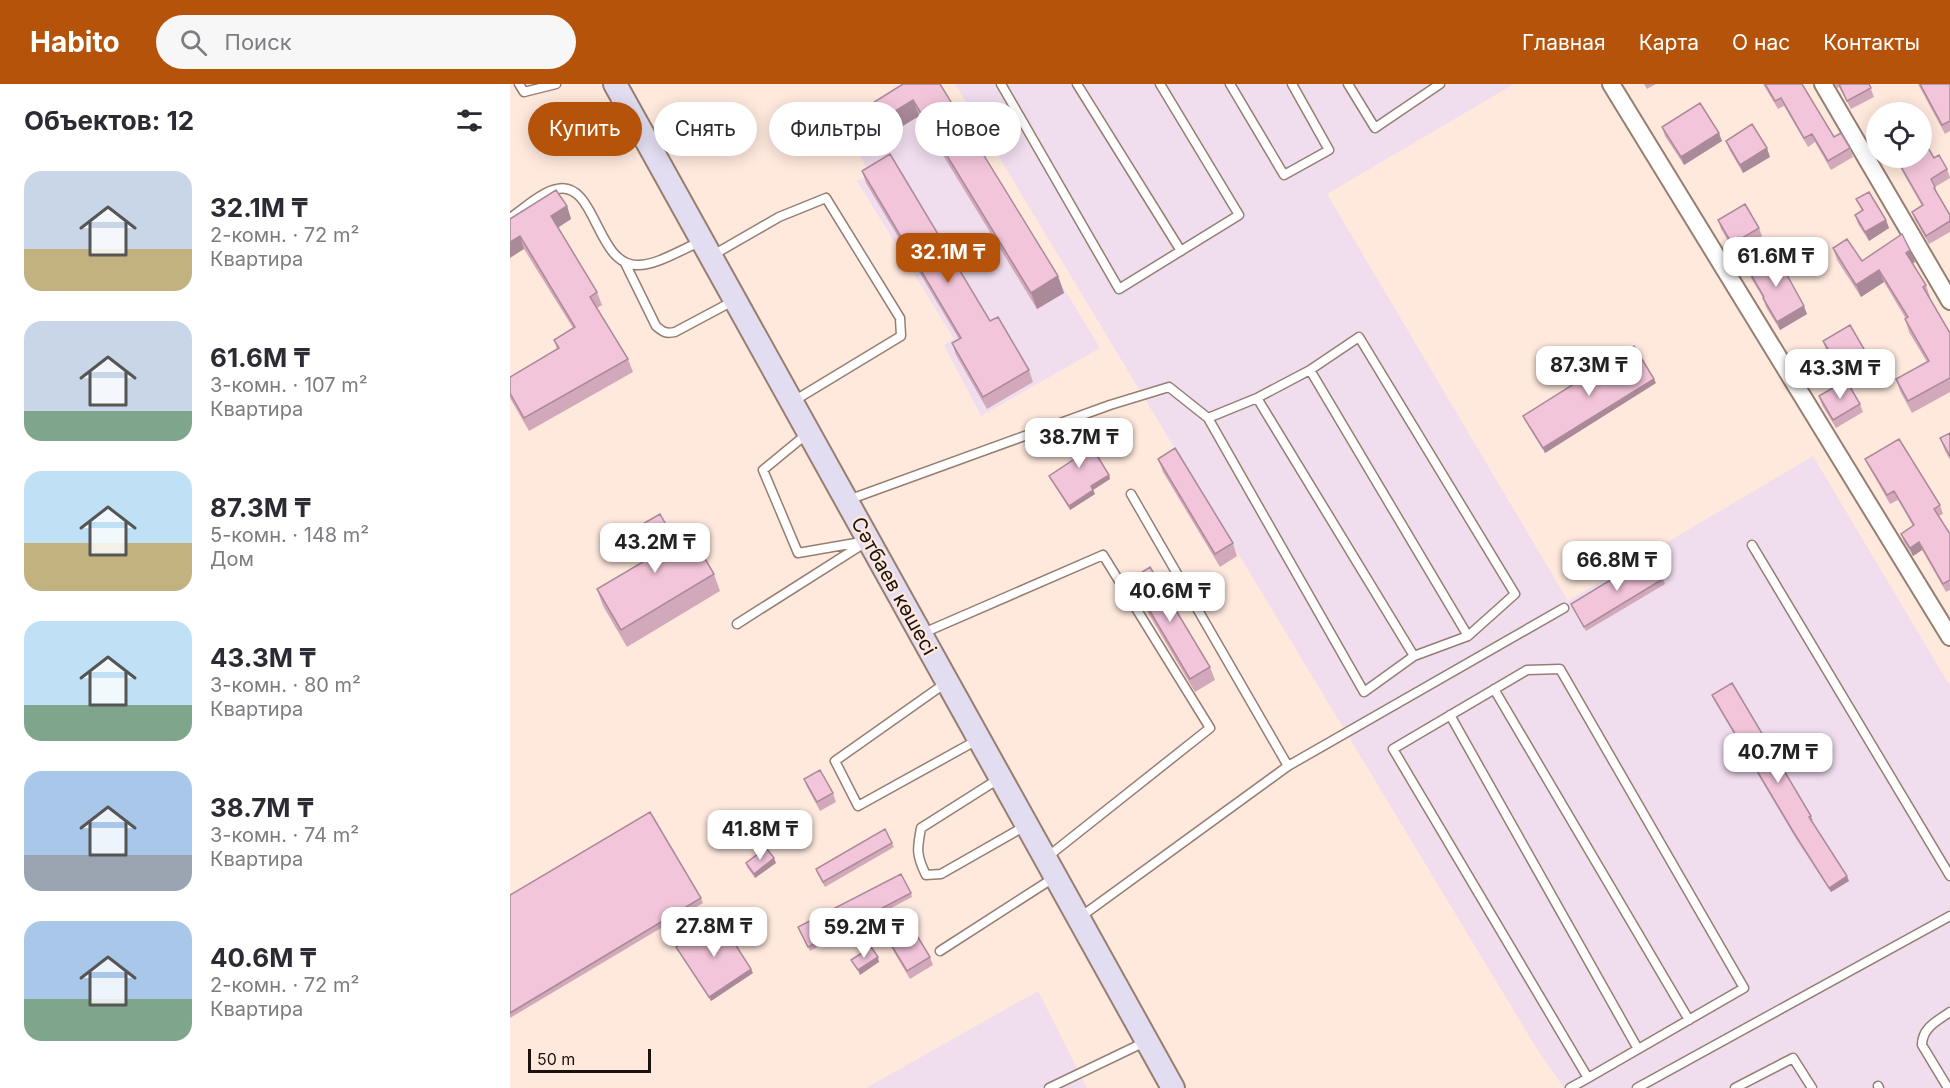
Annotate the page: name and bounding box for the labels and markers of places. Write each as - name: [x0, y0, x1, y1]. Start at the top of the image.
- pin: 32.1M ₸: [893, 233, 1003, 284]
- pin: 61.6M ₸: [1721, 237, 1831, 288]
- pin: 87.3M ₸: [1534, 346, 1644, 397]
- pin: 43.3M ₸: [1785, 349, 1895, 400]
- pin: 38.7M ₸: [1024, 418, 1134, 469]
- pin: 43.2M ₸: [600, 523, 710, 574]
- pin: 66.8M ₸: [1562, 541, 1672, 592]
- pin: 40.6M ₸: [1115, 572, 1225, 623]
- pin: 40.7M ₸: [1723, 733, 1833, 784]
- pin: 41.8M ₸: [705, 810, 815, 861]
- pin: 27.8M ₸: [659, 907, 769, 958]
- pin: 59.2M ₸: [809, 908, 919, 959]

